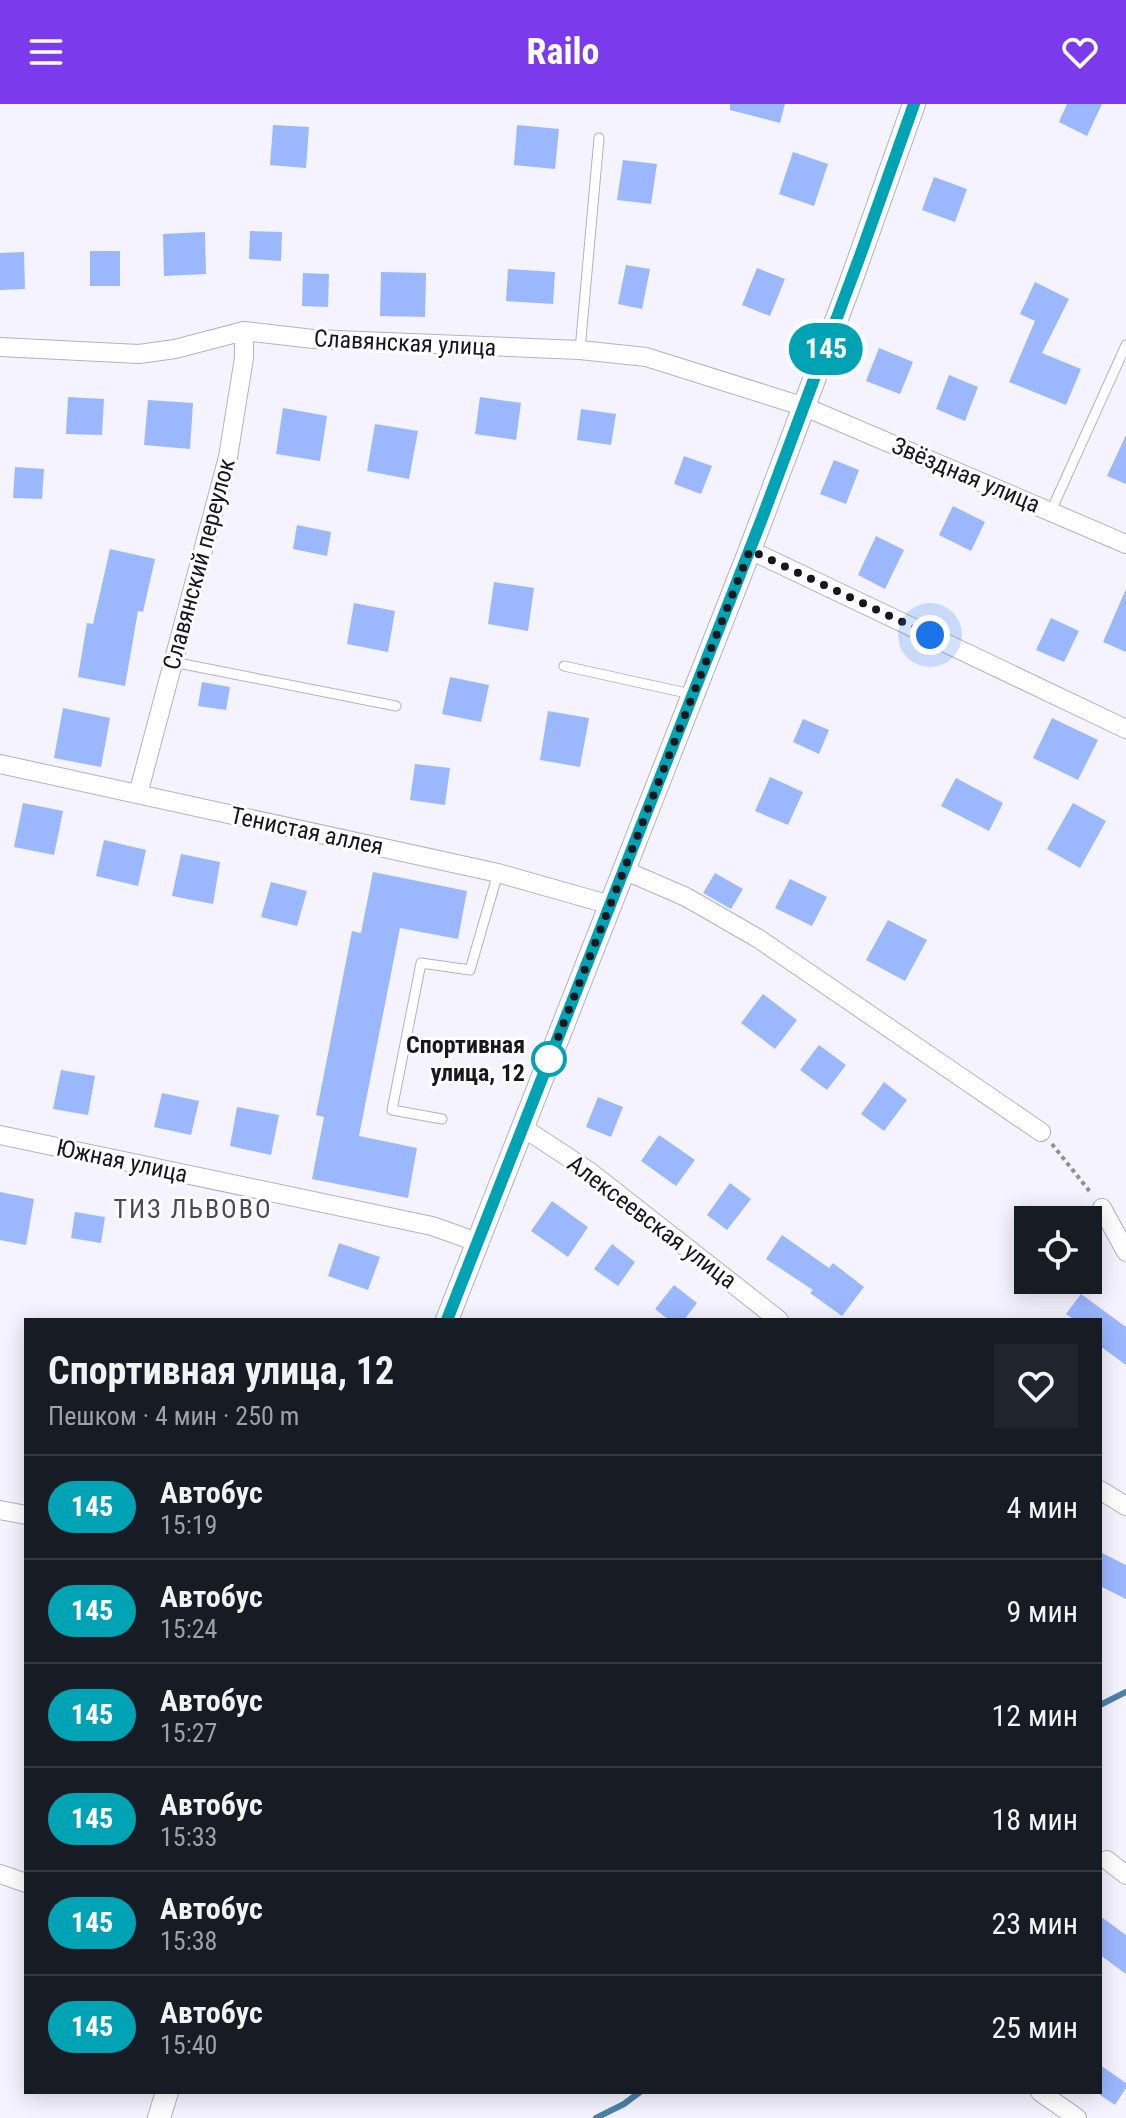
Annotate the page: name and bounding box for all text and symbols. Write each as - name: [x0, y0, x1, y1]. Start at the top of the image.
- icon: menu: [24, 30, 68, 74]
- icon: heart: [1058, 30, 1102, 74]
- text: Railo: [527, 31, 599, 73]
- line badge: 145: [780, 323, 872, 375]
- street label: Славянская улица: [313, 324, 497, 362]
- text: 145: [805, 332, 847, 365]
- street label: Звёздная улица: [888, 431, 1044, 519]
- street label: Славянский переулок: [157, 455, 241, 673]
- your location: [910, 615, 950, 655]
- street label: Тенистая аллея: [228, 801, 386, 861]
- place label: Спортивная улица, 12: [406, 1031, 525, 1087]
- marker: Спортивная улица, 12: [532, 1042, 566, 1076]
- street label: Южная улица: [54, 1133, 190, 1189]
- street label: Алексеевская улица: [562, 1149, 742, 1295]
- district label: ТИЗ ЛЬВОВО: [113, 1194, 273, 1224]
- map controls: [1014, 1206, 1102, 1294]
- button: locate: [1014, 1206, 1102, 1294]
- button: heart: [994, 1344, 1078, 1428]
- text: Спортивная улица, 12: [48, 1349, 394, 1393]
- text: Пешком · 4 мин · 250 m: [48, 1401, 299, 1431]
- text: Автобус: [160, 1475, 263, 1510]
- text: 145: [71, 1490, 113, 1523]
- text: 4 мин: [1006, 1490, 1078, 1525]
- text: 15:19: [160, 1510, 217, 1540]
- text: Автобус: [160, 1579, 263, 1614]
- text: 145: [71, 1594, 113, 1627]
- text: 9 мин: [1006, 1594, 1078, 1629]
- text: 15:24: [160, 1614, 217, 1644]
- text: Автобус: [160, 1683, 263, 1718]
- text: 145: [71, 1698, 113, 1731]
- text: 12 мин: [992, 1698, 1078, 1733]
- text: 15:27: [160, 1718, 217, 1748]
- text: Автобус: [160, 1787, 263, 1822]
- text: 145: [71, 1802, 113, 1835]
- text: 18 мин: [992, 1802, 1078, 1837]
- text: 15:33: [160, 1822, 217, 1852]
- text: Автобус: [160, 1891, 263, 1926]
- text: 145: [71, 1906, 113, 1939]
- text: 23 мин: [992, 1906, 1078, 1941]
- text: 15:38: [160, 1926, 217, 1956]
- text: Автобус: [160, 1995, 263, 2030]
- text: 145: [71, 2010, 113, 2043]
- text: 25 мин: [992, 2010, 1078, 2045]
- text: 15:40: [160, 2030, 217, 2060]

